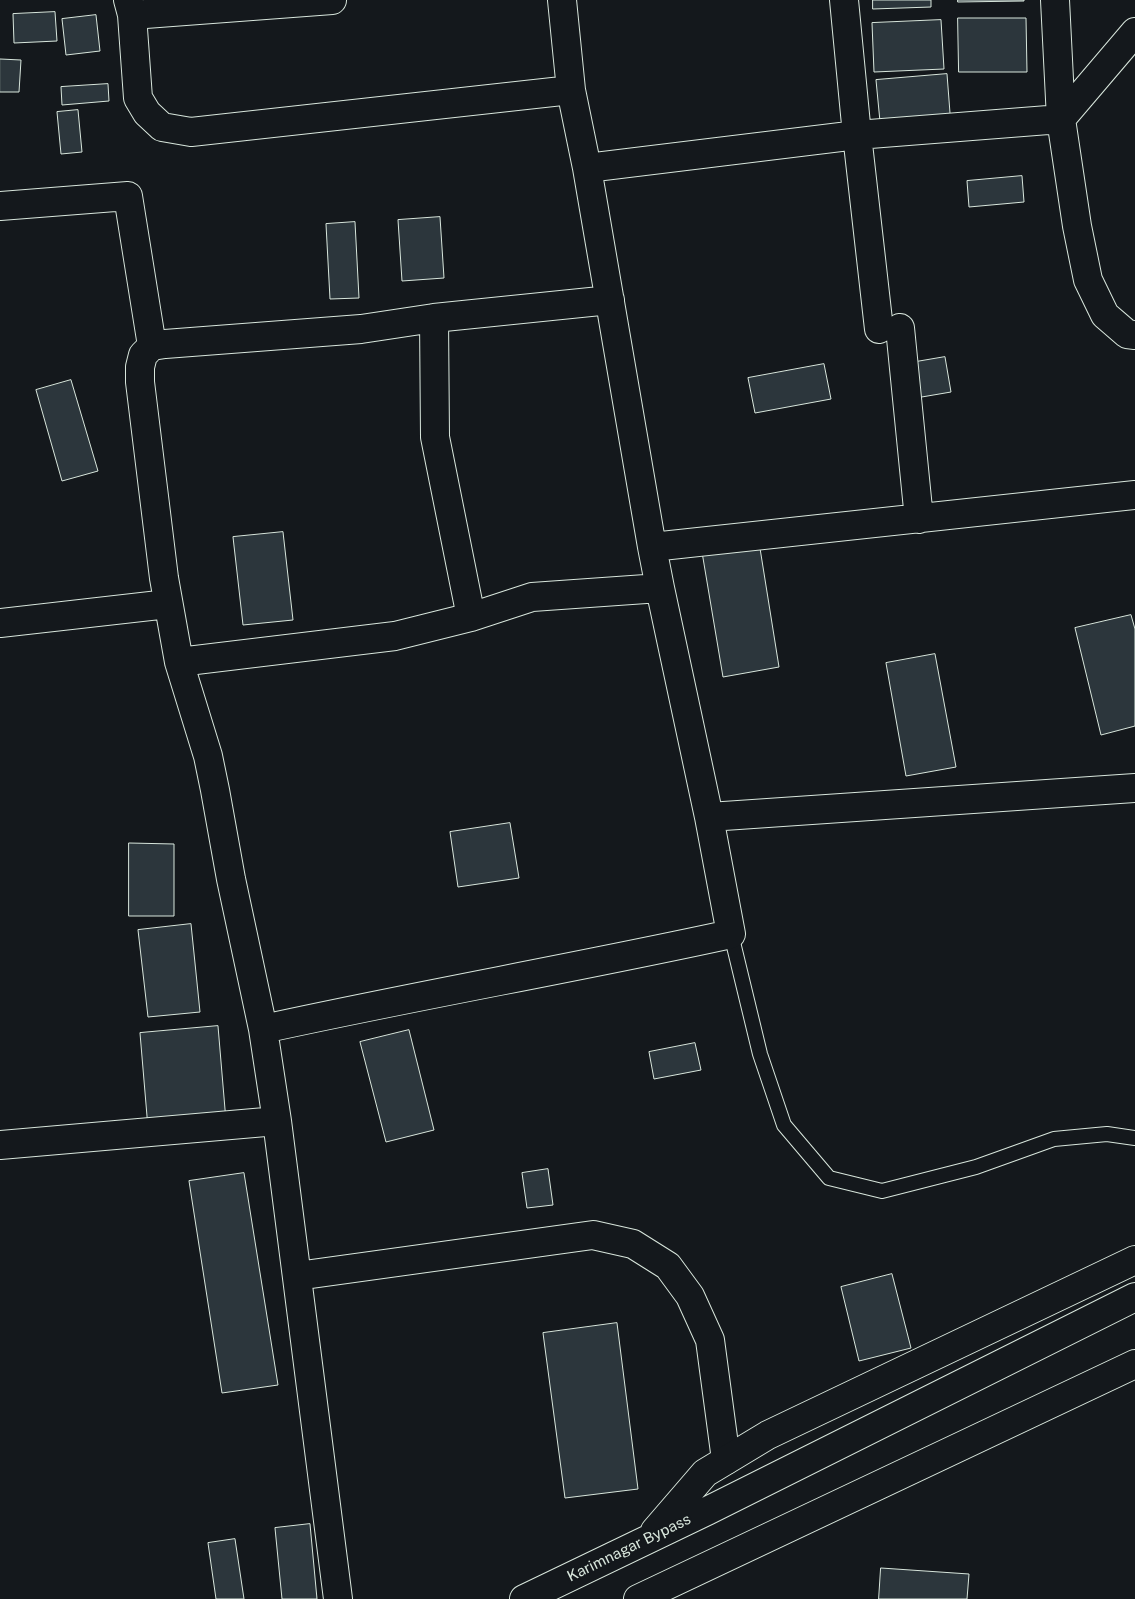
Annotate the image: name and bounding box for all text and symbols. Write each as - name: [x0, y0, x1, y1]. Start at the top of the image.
- street label: Karimnagar Bypass: [564, 1510, 694, 1586]

